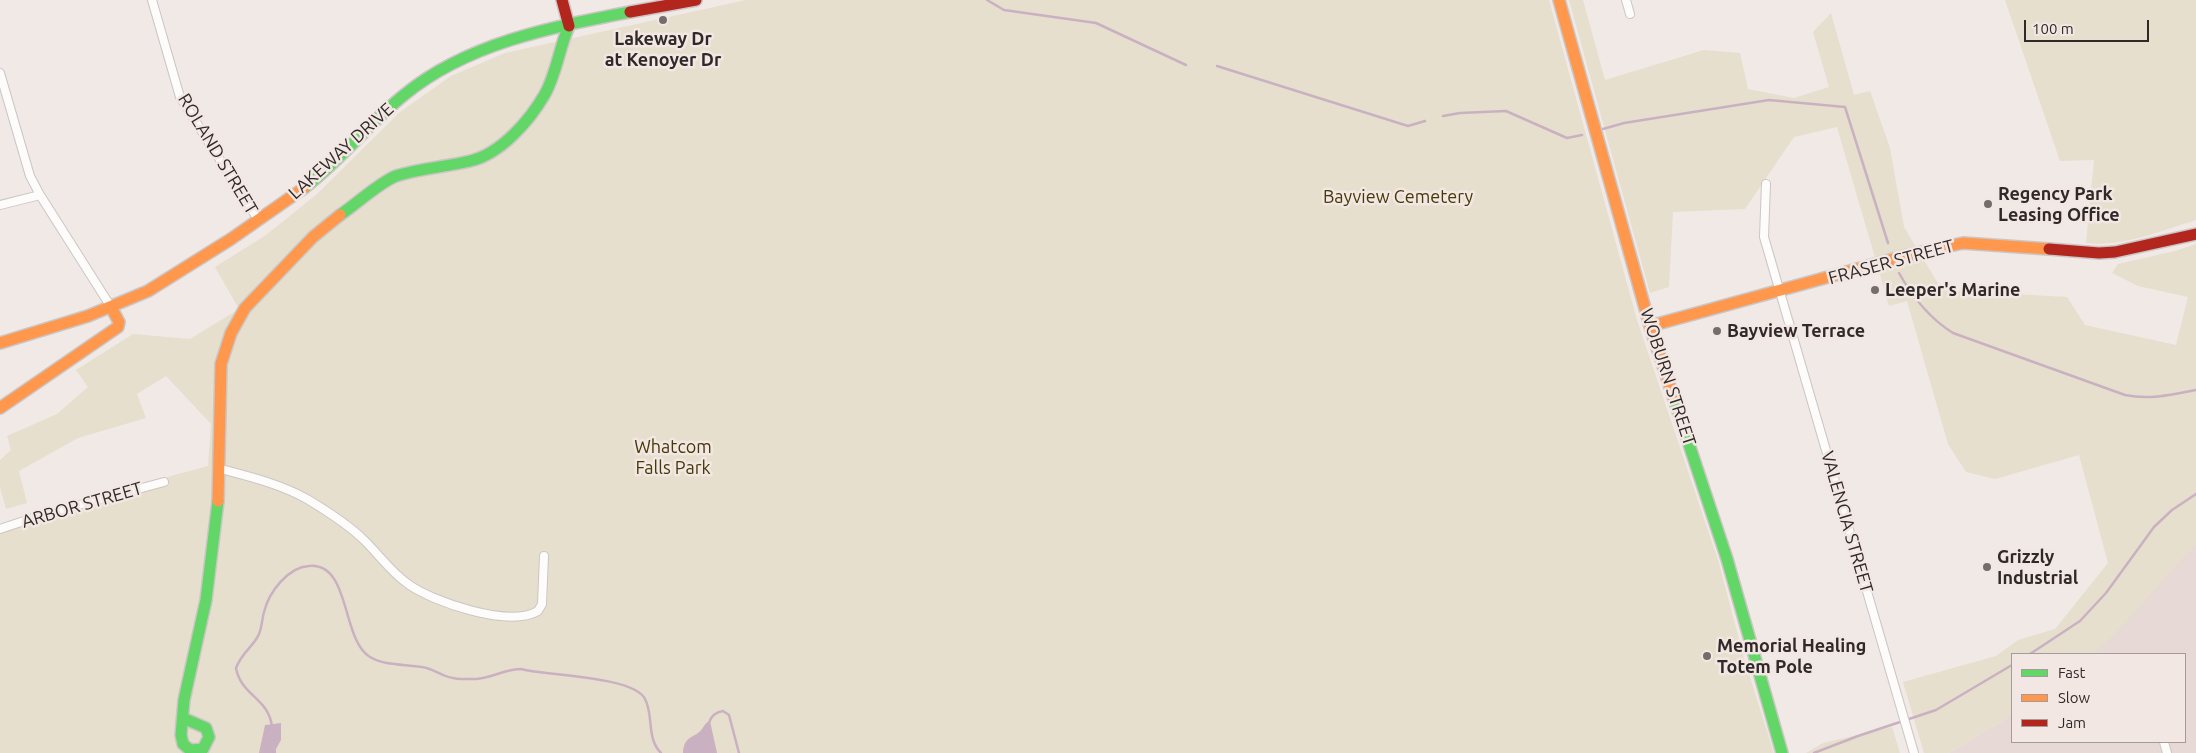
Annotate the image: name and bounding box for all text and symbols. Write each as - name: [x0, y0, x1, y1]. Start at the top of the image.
- scale bar: [2026, 10, 2151, 42]
- marker: Lakeway Dr at Kenoyer Dr: [657, 14, 669, 26]
- text: 100 m: [2032, 20, 2074, 37]
- place label: Lakeway Dr at Kenoyer Dr: [605, 28, 721, 70]
- street label: ROLAND STREET: [173, 90, 263, 218]
- street label: LAKEWAY DRIVE: [284, 98, 398, 204]
- place label: Regency Park Leasing Office: [1998, 183, 2120, 225]
- park label: Bayview Cemetery: [1323, 186, 1473, 208]
- marker: Regency Park Leasing Office: [1982, 198, 1994, 210]
- street label: FRASER STREET: [1826, 235, 1956, 289]
- place label: Leeper's Marine: [1885, 279, 2020, 301]
- marker: Leeper's Marine: [1869, 284, 1881, 296]
- street label: WOBURN STREET: [1636, 305, 1700, 449]
- place label: Bayview Terrace: [1727, 320, 1865, 342]
- marker: Bayview Terrace: [1711, 325, 1723, 337]
- park label: Whatcom Falls Park: [634, 436, 712, 478]
- street label: VALENCIA STREET: [1816, 449, 1878, 595]
- street label: ARBOR STREET: [19, 477, 145, 533]
- place label: Grizzly Industrial: [1997, 546, 2078, 588]
- marker: Grizzly Industrial: [1981, 561, 1993, 573]
- place label: Memorial Healing Totem Pole: [1717, 635, 1866, 678]
- marker: Memorial Healing Totem Pole: [1701, 650, 1713, 662]
- legend: [2011, 653, 2186, 743]
- text: Fast: [2058, 664, 2085, 681]
- text: Slow: [2058, 689, 2090, 706]
- text: Jam: [2058, 714, 2086, 731]

